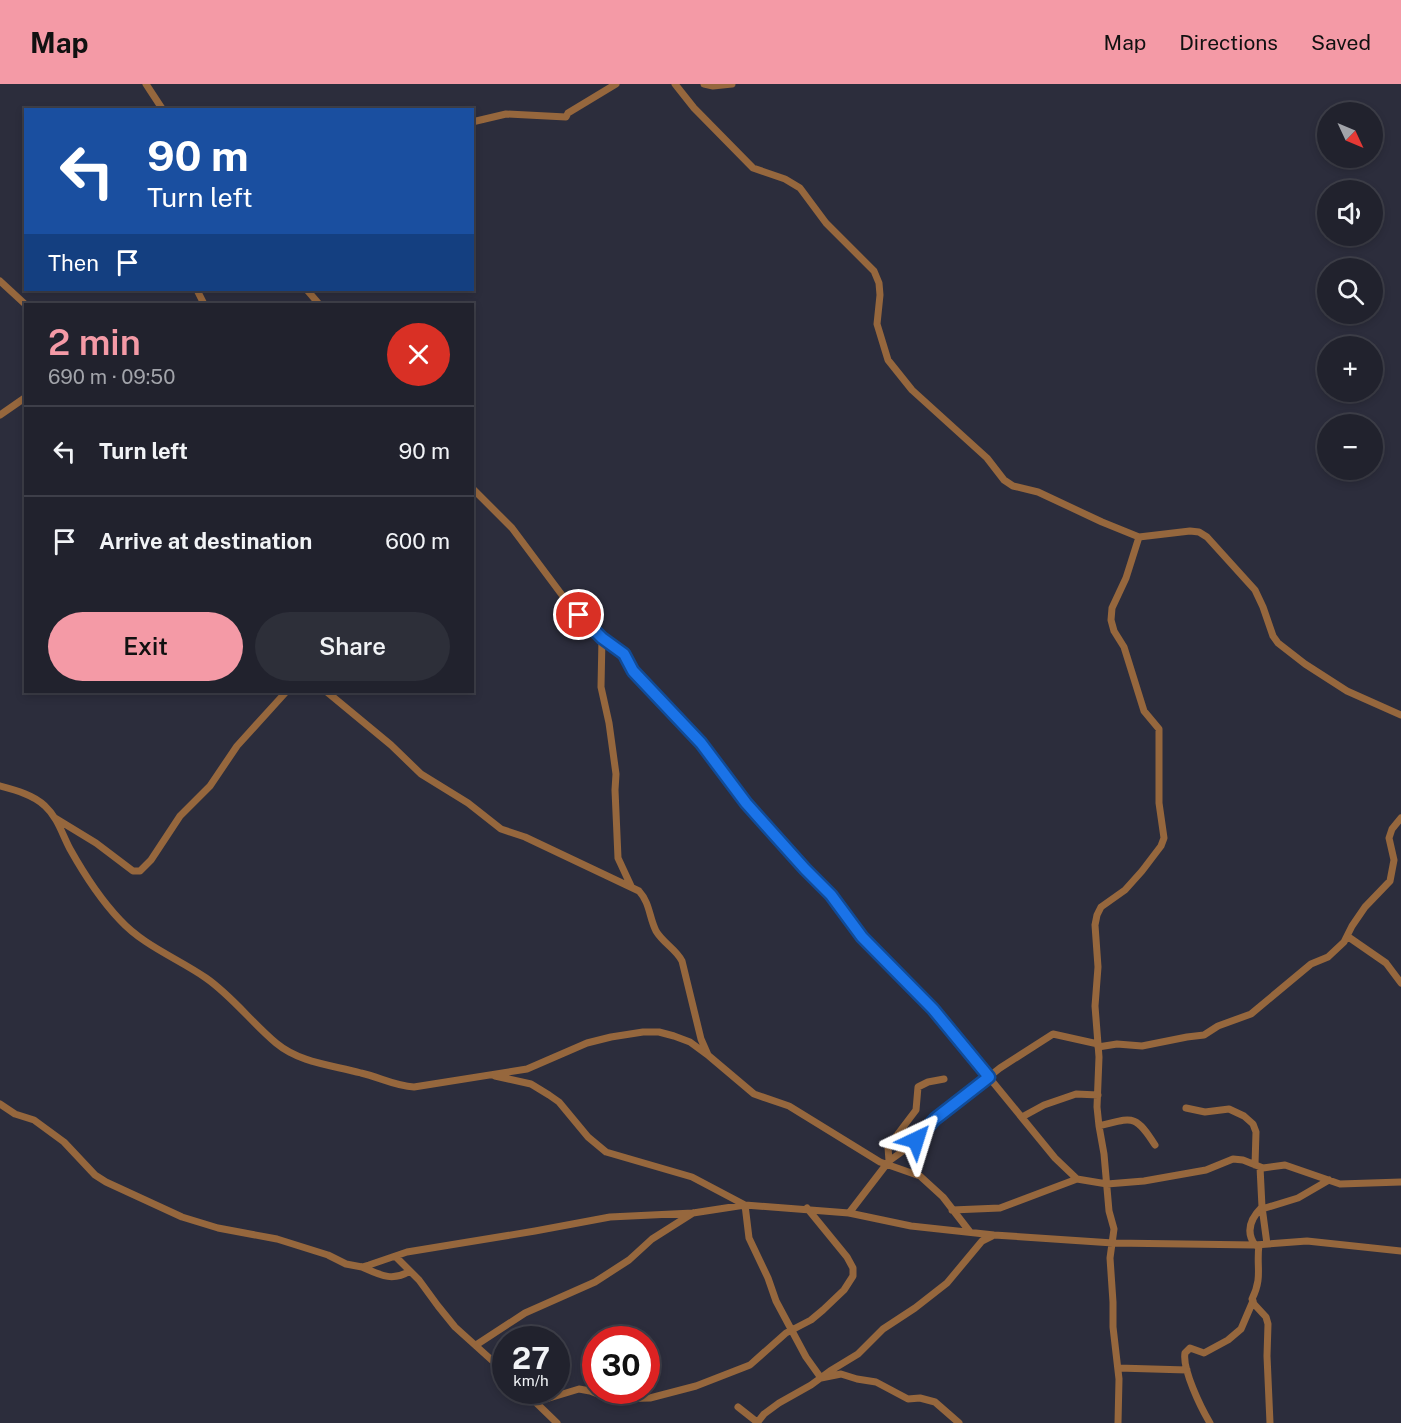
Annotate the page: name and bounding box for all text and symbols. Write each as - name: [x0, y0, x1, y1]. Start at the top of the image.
- text: Map: [30, 26, 89, 59]
- text: Map: [1104, 30, 1146, 55]
- text: Directions: [1179, 30, 1278, 55]
- text: Saved: [1311, 30, 1371, 55]
- north arrow: [1317, 102, 1383, 168]
- map controls: [1317, 102, 1383, 480]
- text: 90 m: [147, 131, 249, 180]
- icon: left: [48, 132, 126, 210]
- button: sound: [1317, 180, 1383, 246]
- text: Turn left: [147, 181, 253, 213]
- icon: arrive: [111, 246, 144, 279]
- text: Then: [48, 250, 99, 276]
- button: search: [1317, 258, 1383, 324]
- text: 2 min: [48, 321, 141, 363]
- button: close: [387, 323, 450, 386]
- button: +: [1317, 336, 1383, 402]
- text: 690 m · 09:50: [48, 365, 175, 389]
- button: −: [1317, 414, 1383, 480]
- icon: left: [48, 435, 81, 468]
- text: Turn left: [99, 438, 188, 464]
- text: 90 m: [399, 438, 450, 464]
- icon: arrive: [48, 525, 81, 558]
- text: Arrive at destination: [99, 528, 312, 554]
- text: 600 m: [385, 528, 450, 554]
- pin: [553, 589, 604, 640]
- icon: arrive: [562, 598, 595, 631]
- button: Exit: [48, 612, 243, 681]
- button: Share: [255, 612, 450, 681]
- position arrow: [884, 1108, 948, 1172]
- speed limit sign: 30: [582, 1326, 660, 1404]
- text: 27: [512, 1340, 550, 1376]
- text: km/h: [513, 1372, 549, 1389]

